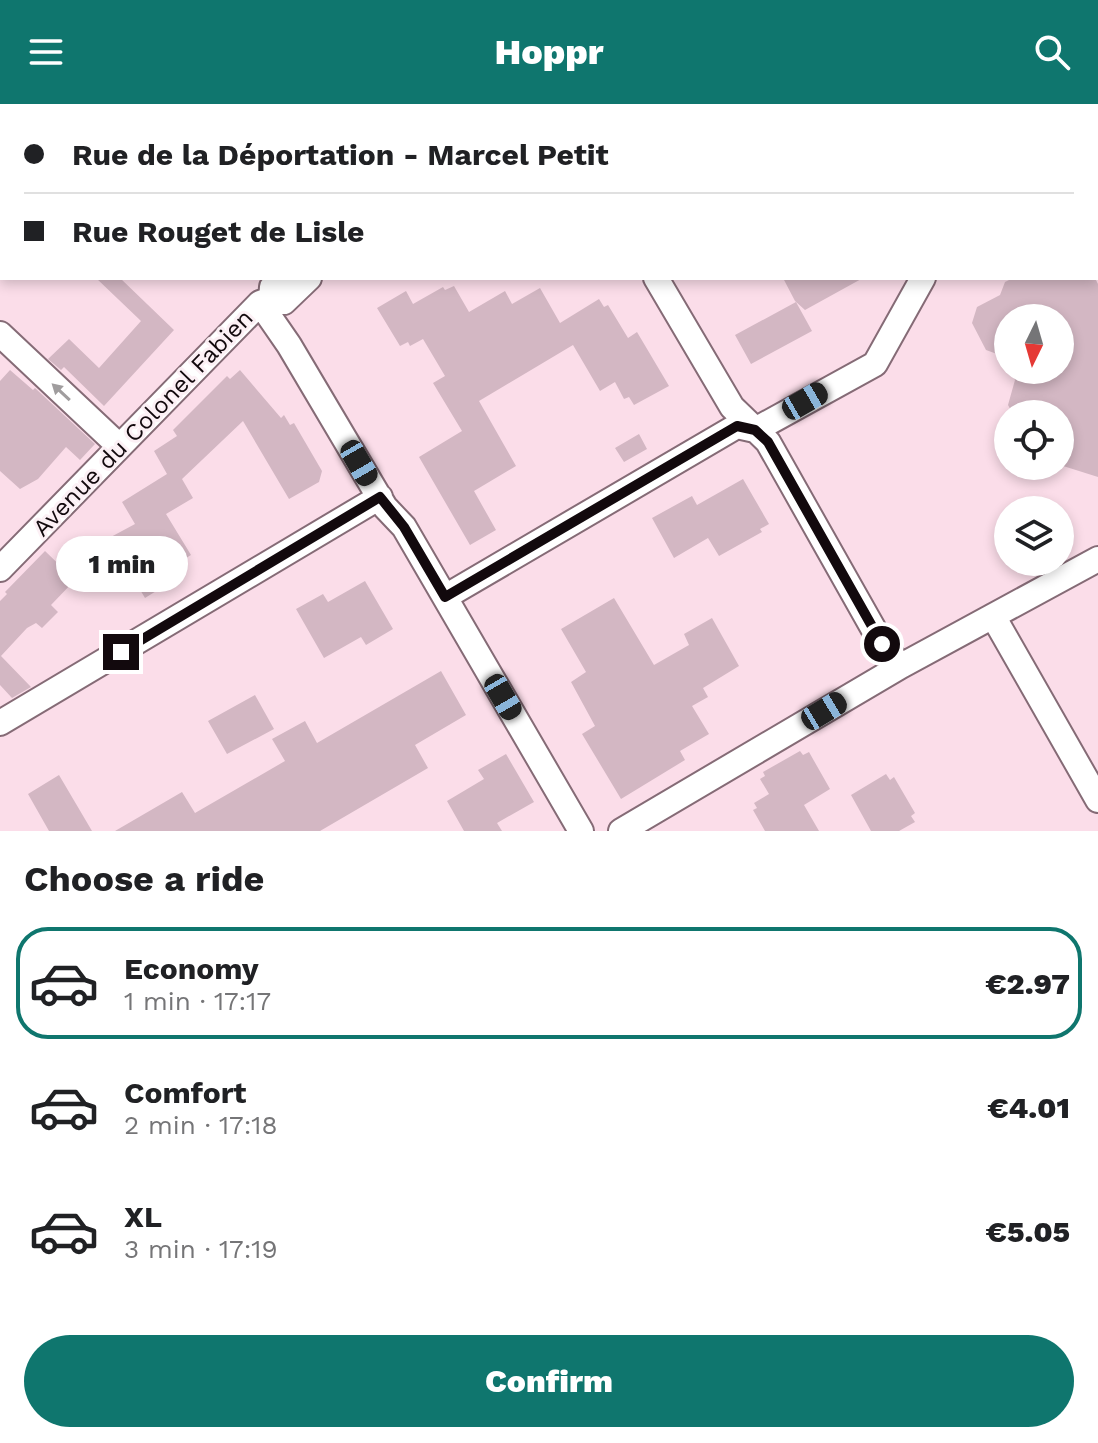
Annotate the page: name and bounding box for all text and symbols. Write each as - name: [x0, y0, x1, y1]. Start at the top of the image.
- icon: menu: [24, 30, 68, 74]
- icon: search: [1030, 30, 1074, 74]
- text: Hoppr: [494, 31, 604, 73]
- text: Rue de la Déportation - Marcel Petit: [72, 137, 609, 172]
- text: Rue Rouget de Lisle: [72, 214, 364, 249]
- street label: Avenue du Colonel Fabien: [27, 304, 259, 542]
- north arrow: [994, 304, 1074, 384]
- map controls: [994, 304, 1074, 576]
- car: [778, 379, 832, 423]
- one-way arrow: [52, 383, 71, 401]
- button: locate: [994, 400, 1074, 480]
- car: [337, 436, 381, 490]
- button: layers: [994, 496, 1074, 576]
- callout: 1 min: [55, 536, 187, 592]
- text: 1 min: [89, 549, 155, 579]
- route start: [864, 626, 900, 662]
- route end: [103, 634, 139, 670]
- car: [481, 670, 525, 724]
- car: [797, 688, 851, 734]
- text: Choose a ride: [24, 858, 264, 900]
- icon: car: [28, 947, 100, 1019]
- text: Economy: [124, 951, 259, 986]
- text: €2.97: [986, 966, 1070, 1001]
- text: 1 min · 17:17: [124, 986, 271, 1016]
- icon: car: [28, 1071, 100, 1143]
- text: Comfort: [124, 1075, 246, 1110]
- text: €4.01: [987, 1090, 1070, 1125]
- text: 2 min · 17:18: [124, 1110, 277, 1140]
- icon: car: [28, 1195, 100, 1267]
- text: XL: [124, 1199, 162, 1234]
- text: €5.05: [986, 1214, 1070, 1249]
- text: 3 min · 17:19: [124, 1234, 278, 1264]
- button: Confirm: [24, 1335, 1074, 1427]

